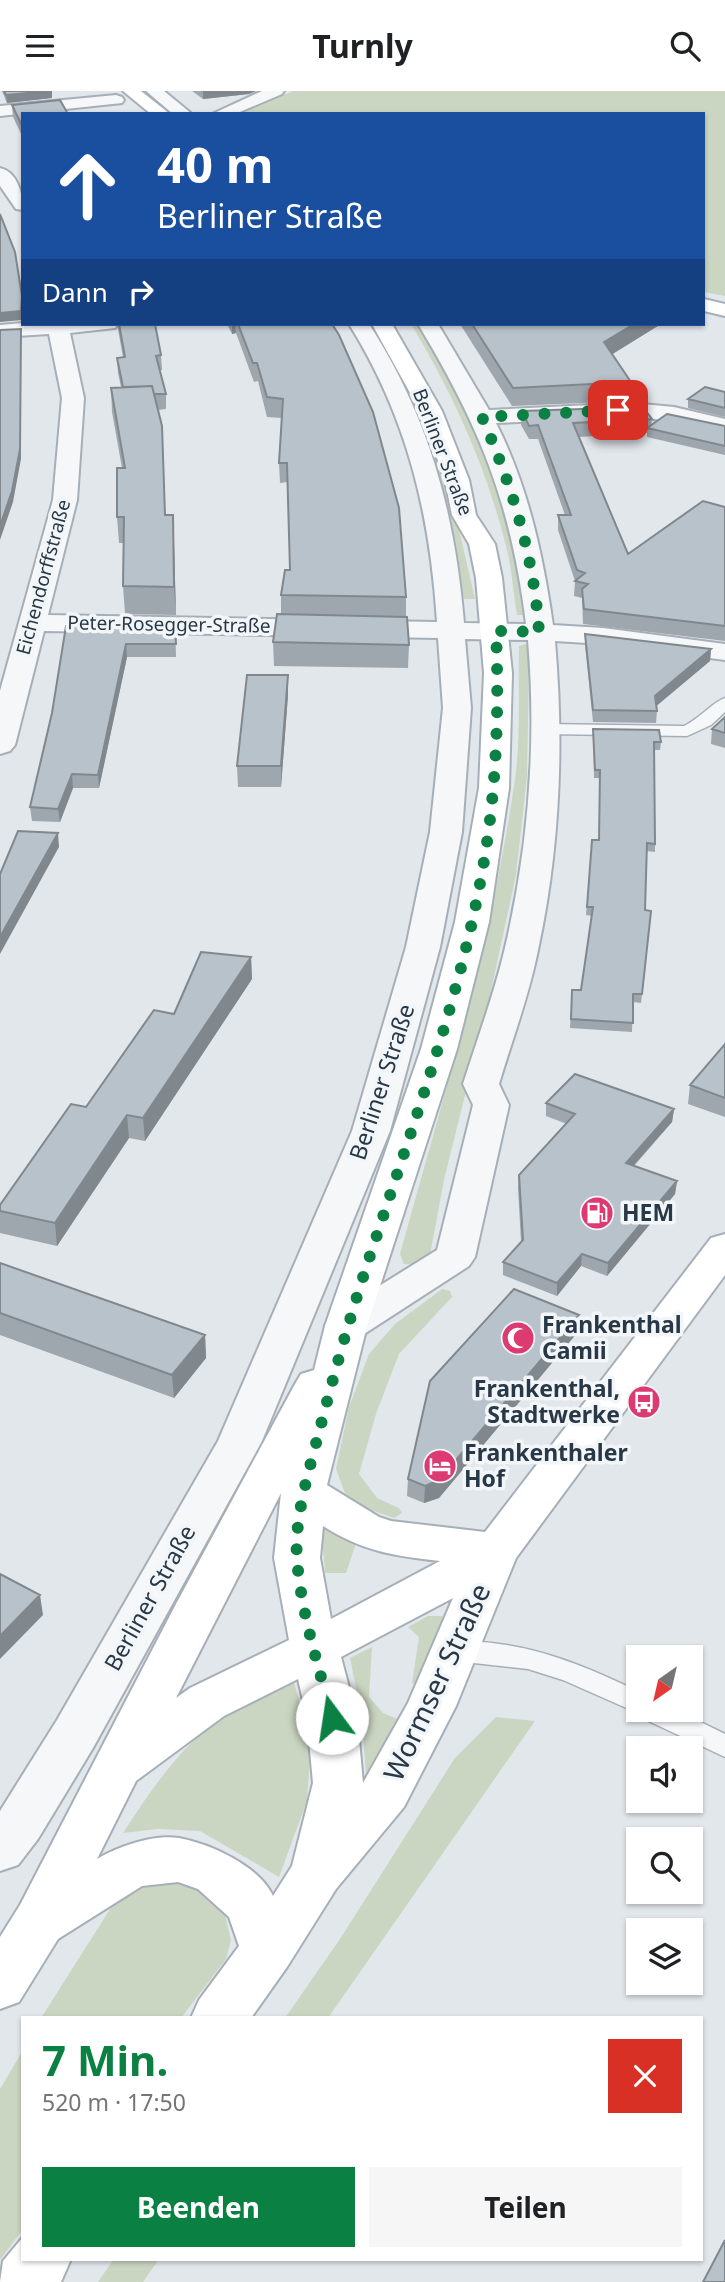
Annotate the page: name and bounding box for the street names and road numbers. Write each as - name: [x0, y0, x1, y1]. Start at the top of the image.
- street label: Berliner Straße: [407, 385, 479, 519]
- street label: Eichendorffstraße: [10, 497, 76, 657]
- street label: Peter-Rosegger-Straße: [67, 609, 271, 639]
- street label: Berliner Straße: [341, 1000, 421, 1164]
- street label: Berliner Straße: [96, 1519, 202, 1676]
- street label: Wormser Straße: [374, 1577, 499, 1787]

